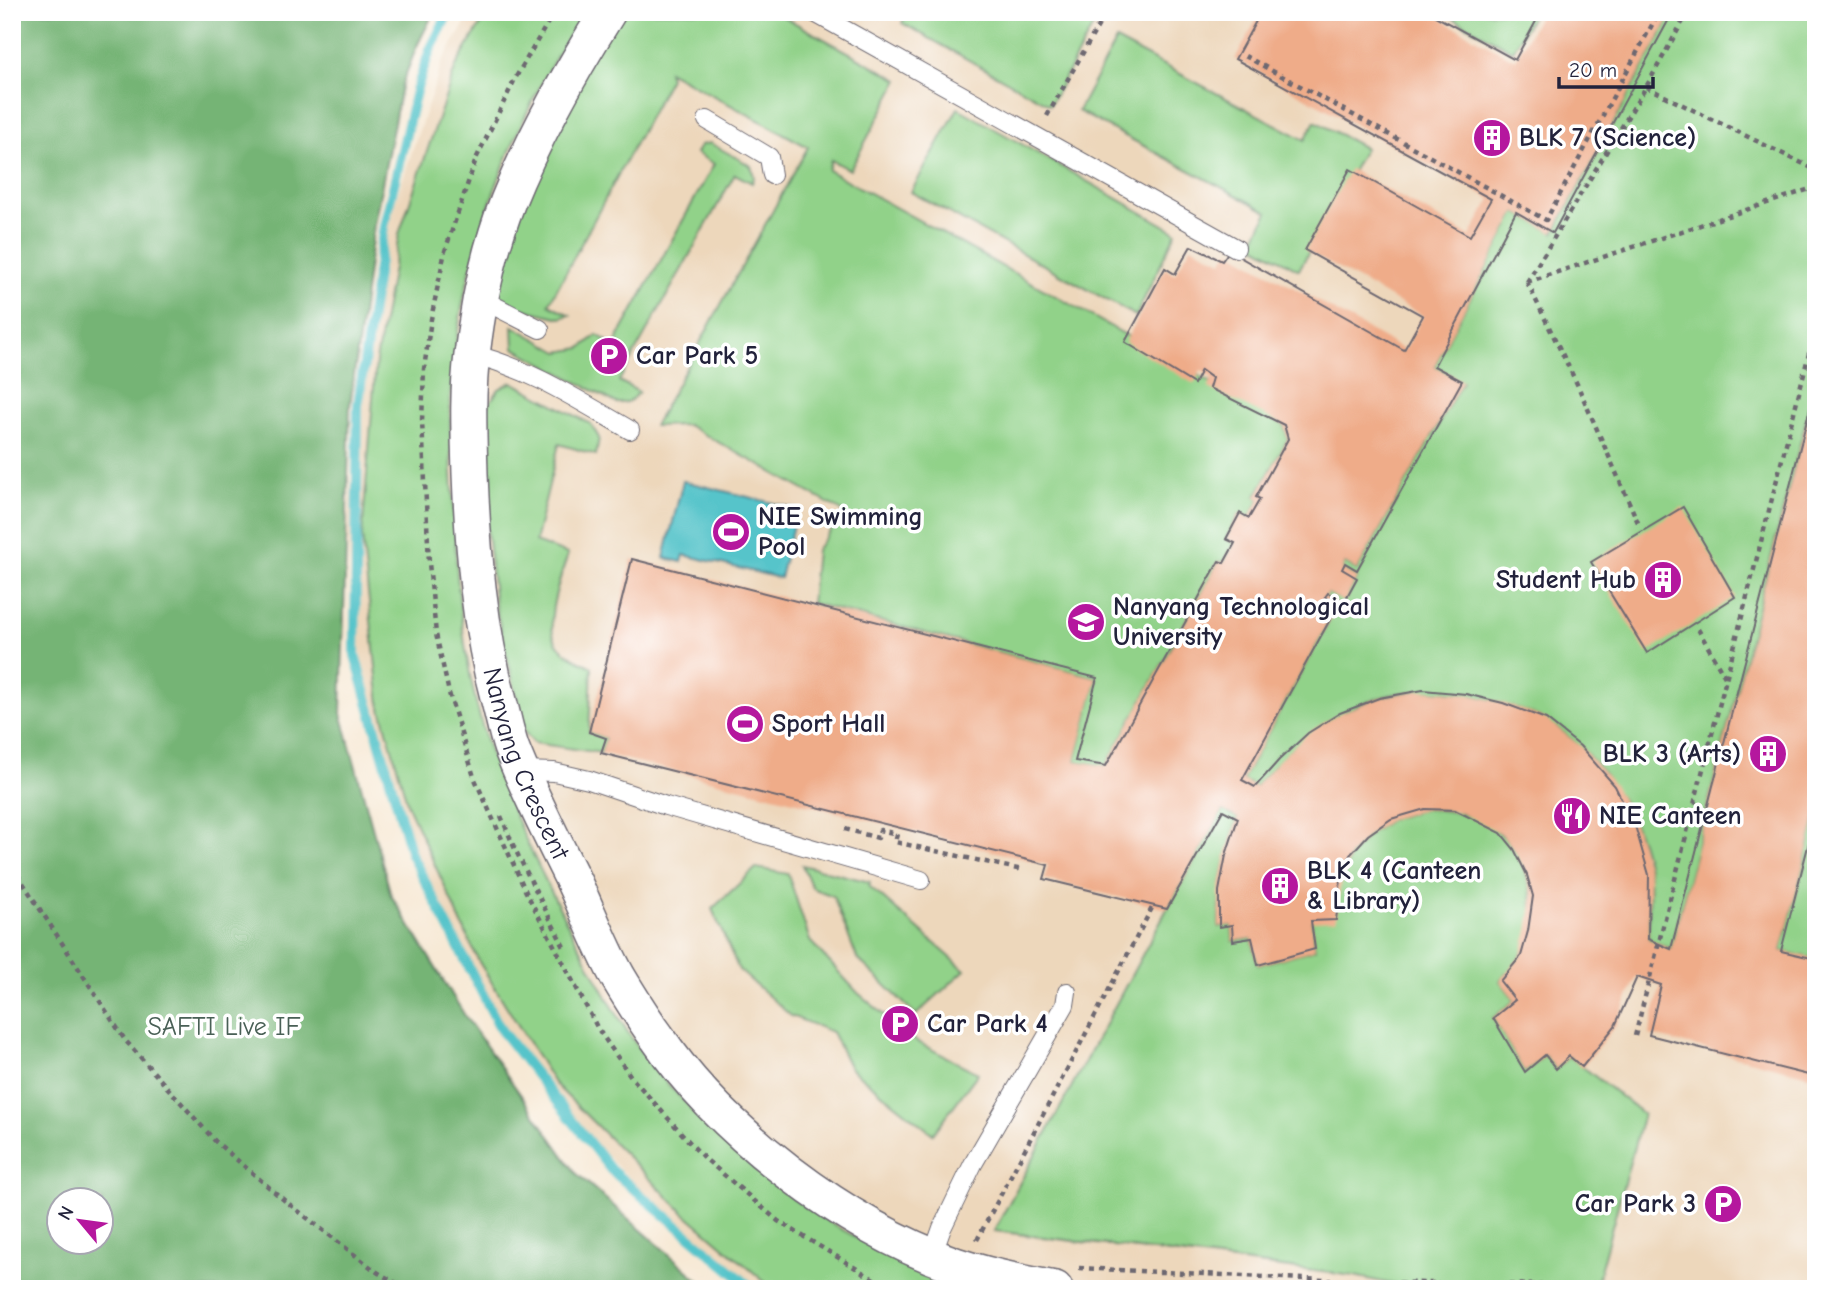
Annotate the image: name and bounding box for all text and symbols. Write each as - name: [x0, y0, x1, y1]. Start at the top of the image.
- scale bar: [1559, 46, 1653, 90]
- text: 20 m: [1569, 58, 1617, 82]
- building icon: BLK 7 (Science): [1471, 117, 1513, 159]
- place label: BLK 7 (Science): [1519, 123, 1696, 153]
- parking icon: Car Park 5: [588, 335, 630, 377]
- place label: Car Park 5: [636, 341, 758, 371]
- place label: NIE Swimming Pool: [758, 502, 923, 562]
- sports icon: NIE Swimming Pool: [710, 511, 752, 553]
- building icon: Student Hub: [1642, 559, 1684, 601]
- place label: Student Hub: [1496, 565, 1636, 595]
- place label: Nanyang Technological University: [1113, 592, 1369, 652]
- school or university icon: Nanyang Technological University: [1065, 601, 1107, 643]
- street label: Nanyang Crescent: [476, 665, 576, 866]
- sports icon: Sport Hall: [724, 703, 766, 745]
- place label: Sport Hall: [772, 709, 886, 739]
- building icon: BLK 3 (Arts): [1747, 733, 1789, 775]
- place label: BLK 3 (Arts): [1603, 739, 1741, 769]
- restaurant icon: NIE Canteen: [1551, 795, 1593, 837]
- place label: NIE Canteen: [1599, 801, 1742, 831]
- place label: BLK 4 (Canteen & Library): [1307, 856, 1481, 916]
- building icon: BLK 4 (Canteen & Library): [1259, 865, 1301, 907]
- parking icon: Car Park 4: [879, 1003, 921, 1045]
- place label: Car Park 4: [927, 1009, 1048, 1039]
- park label: SAFTI Live IF: [147, 1012, 301, 1042]
- parking icon: Car Park 3: [1702, 1183, 1744, 1225]
- north arrow: [46, 1186, 116, 1256]
- place label: Car Park 3: [1575, 1189, 1696, 1219]
- text: N: [53, 1202, 79, 1224]

